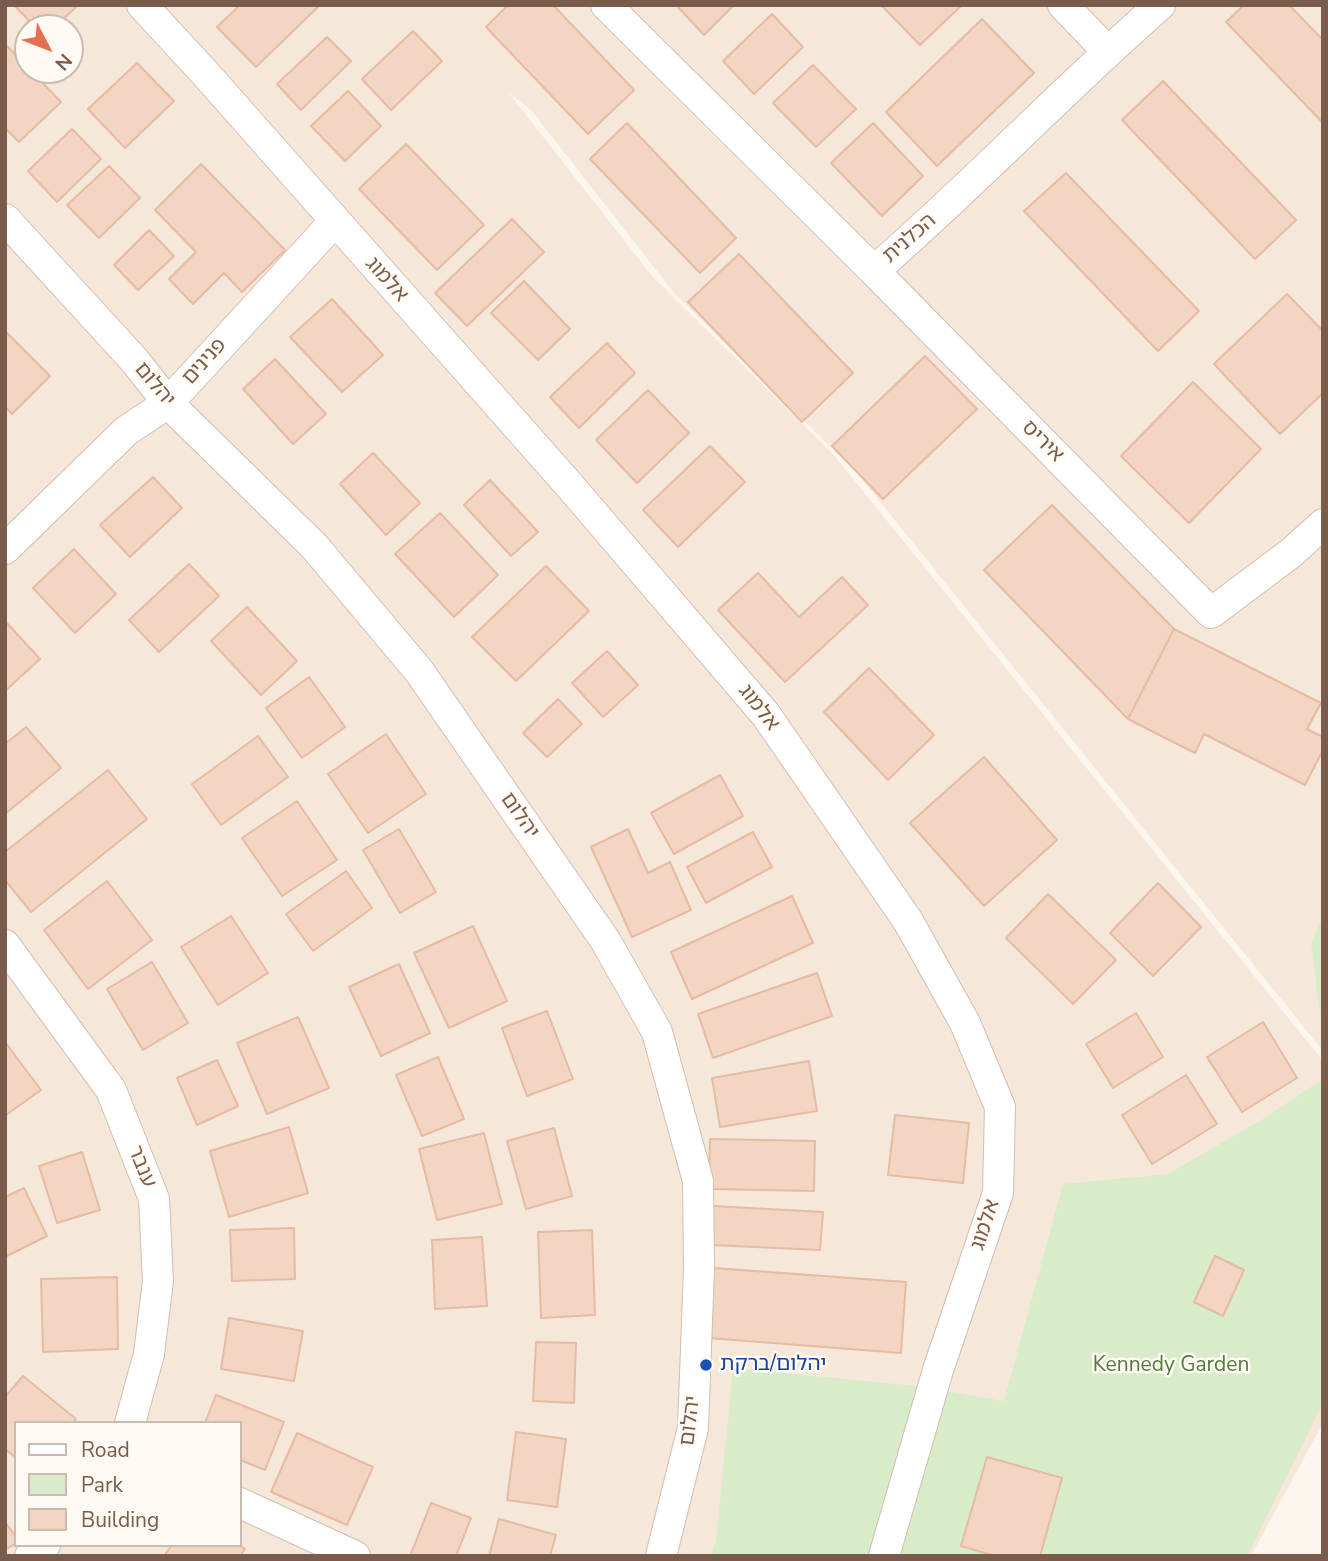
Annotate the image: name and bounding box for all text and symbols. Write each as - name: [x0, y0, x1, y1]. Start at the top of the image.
- north arrow: [14, 14, 84, 84]
- text: N: [49, 48, 78, 76]
- street label: הכלנית: [878, 209, 942, 269]
- street label: אלמוג: [359, 252, 413, 308]
- street label: פנינים: [178, 333, 232, 391]
- street label: יהלום: [128, 358, 180, 412]
- street label: איריס: [1016, 416, 1068, 468]
- street label: אלמוג: [732, 680, 784, 736]
- street label: יהלום: [494, 788, 544, 844]
- street label: ענבר: [121, 1142, 161, 1192]
- street label: אלמוג: [966, 1196, 1006, 1254]
- place label: יהלום/ברקת: [720, 1352, 826, 1378]
- park label: Kennedy Garden: [1093, 1353, 1249, 1379]
- marker: יהלום/ברקת: [698, 1357, 714, 1373]
- street label: יהלום: [675, 1394, 707, 1448]
- legend: [14, 1421, 242, 1547]
- text: Road: [81, 1436, 130, 1464]
- text: Park: [81, 1471, 123, 1499]
- text: Building: [81, 1506, 159, 1534]

